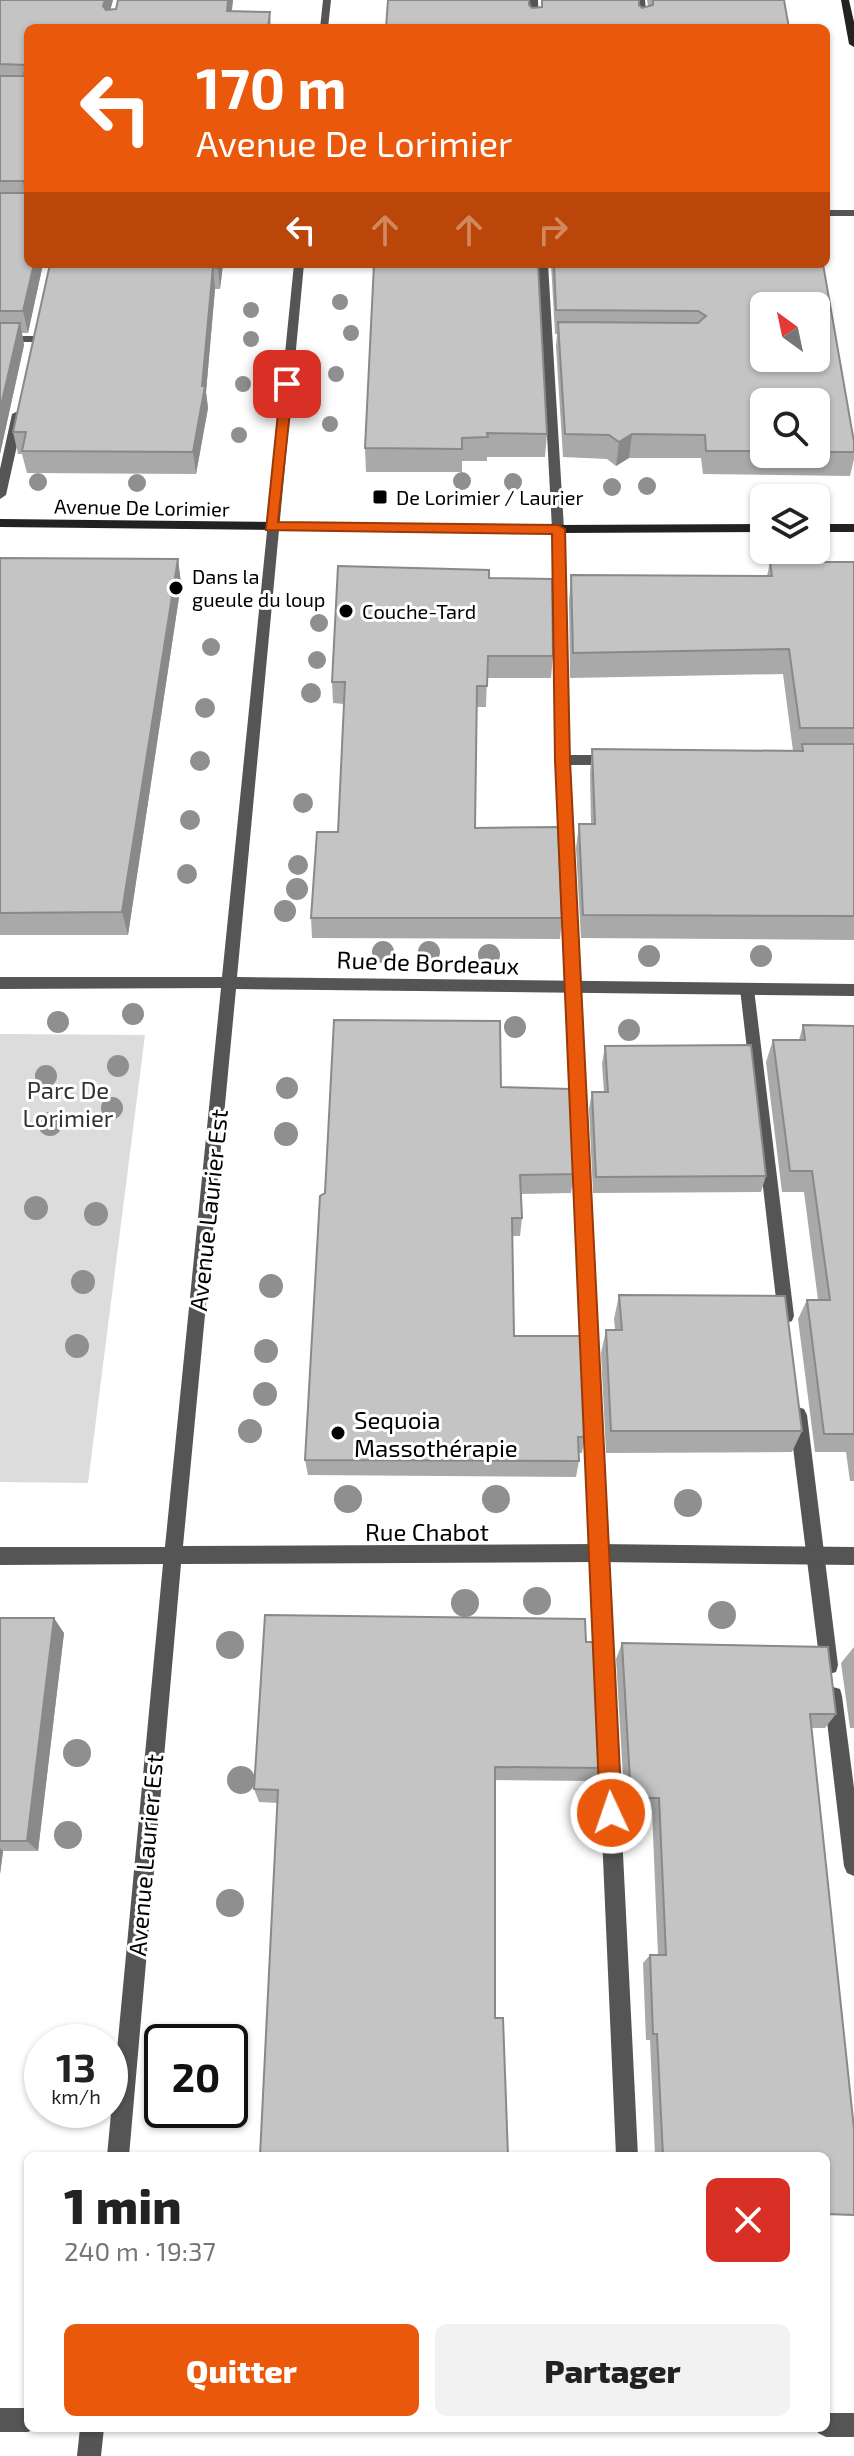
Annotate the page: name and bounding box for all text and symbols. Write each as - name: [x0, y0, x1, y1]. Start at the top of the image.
- text: 170 m: [196, 53, 347, 120]
- icon: left: [64, 56, 168, 160]
- text: Avenue De Lorimier: [196, 121, 512, 164]
- icon: left: [279, 208, 323, 252]
- icon: ahead: [363, 208, 407, 252]
- icon: ahead: [447, 208, 491, 252]
- icon: right: [531, 208, 575, 252]
- north arrow: [750, 292, 830, 372]
- map controls: [750, 292, 830, 564]
- pin: [253, 350, 321, 418]
- icon: arrive: [265, 362, 309, 406]
- button: search: [750, 388, 830, 468]
- button: layers: [750, 484, 830, 564]
- place label: De Lorimier / Laurier: [396, 485, 584, 509]
- marker: De Lorimier / Laurier: [371, 488, 389, 506]
- street label: Avenue De Lorimier: [54, 493, 230, 521]
- place label: Dans la gueule du loup: [192, 564, 325, 611]
- marker: Dans la gueule du loup: [167, 579, 185, 597]
- place label: Couche-Tard: [362, 599, 476, 623]
- marker: Couche-Tard: [337, 602, 355, 620]
- street label: Rue de Bordeaux: [336, 944, 520, 980]
- park label: Parc De Lorimier: [23, 1075, 114, 1132]
- street label: Avenue Laurier Est: [183, 1108, 233, 1312]
- place label: Sequoia Massothérapie: [354, 1405, 518, 1462]
- marker: Sequoia Massothérapie: [329, 1424, 347, 1442]
- street label: Rue Chabot: [365, 1517, 489, 1546]
- street label: Avenue Laurier Est: [122, 1753, 168, 1957]
- position arrow: [569, 1771, 653, 1855]
- speed limit sign: 20: [144, 2024, 248, 2128]
- text: 13: [56, 2042, 96, 2090]
- text: km/h: [51, 2084, 101, 2108]
- text: 1 min: [64, 2176, 182, 2234]
- button: close: [706, 2178, 790, 2262]
- text: 240 m · 19:37: [64, 2235, 216, 2266]
- button: Quitter: [64, 2324, 419, 2416]
- button: Partager: [435, 2324, 790, 2416]

